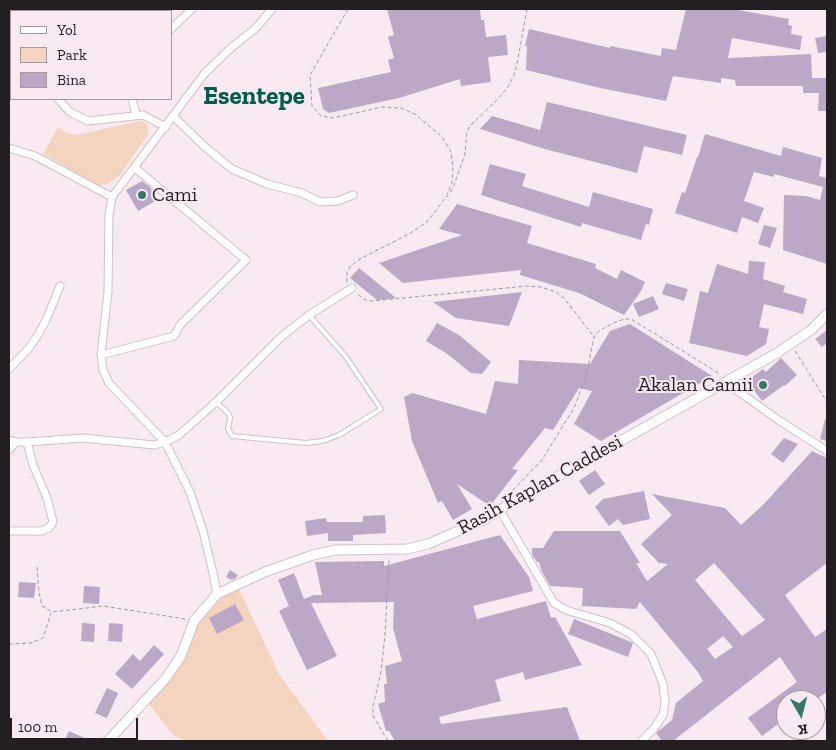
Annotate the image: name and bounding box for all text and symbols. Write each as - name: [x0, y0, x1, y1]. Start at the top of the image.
- legend: [10, 10, 172, 100]
- text: Yol: [57, 21, 77, 39]
- text: Park: [57, 46, 87, 64]
- text: Bina: [57, 71, 86, 89]
- district label: Esentepe: [203, 82, 305, 112]
- place label: Cami: [152, 183, 197, 207]
- marker: Cami: [136, 189, 148, 201]
- place label: Akalan Camii: [638, 373, 753, 397]
- marker: Akalan Camii: [757, 379, 769, 391]
- street label: Rasih Kaplan Caddesi: [453, 430, 627, 540]
- north arrow: [776, 690, 826, 740]
- scale bar: [12, 708, 140, 740]
- text: 100 m: [18, 718, 57, 736]
- text: K: [797, 720, 809, 738]

